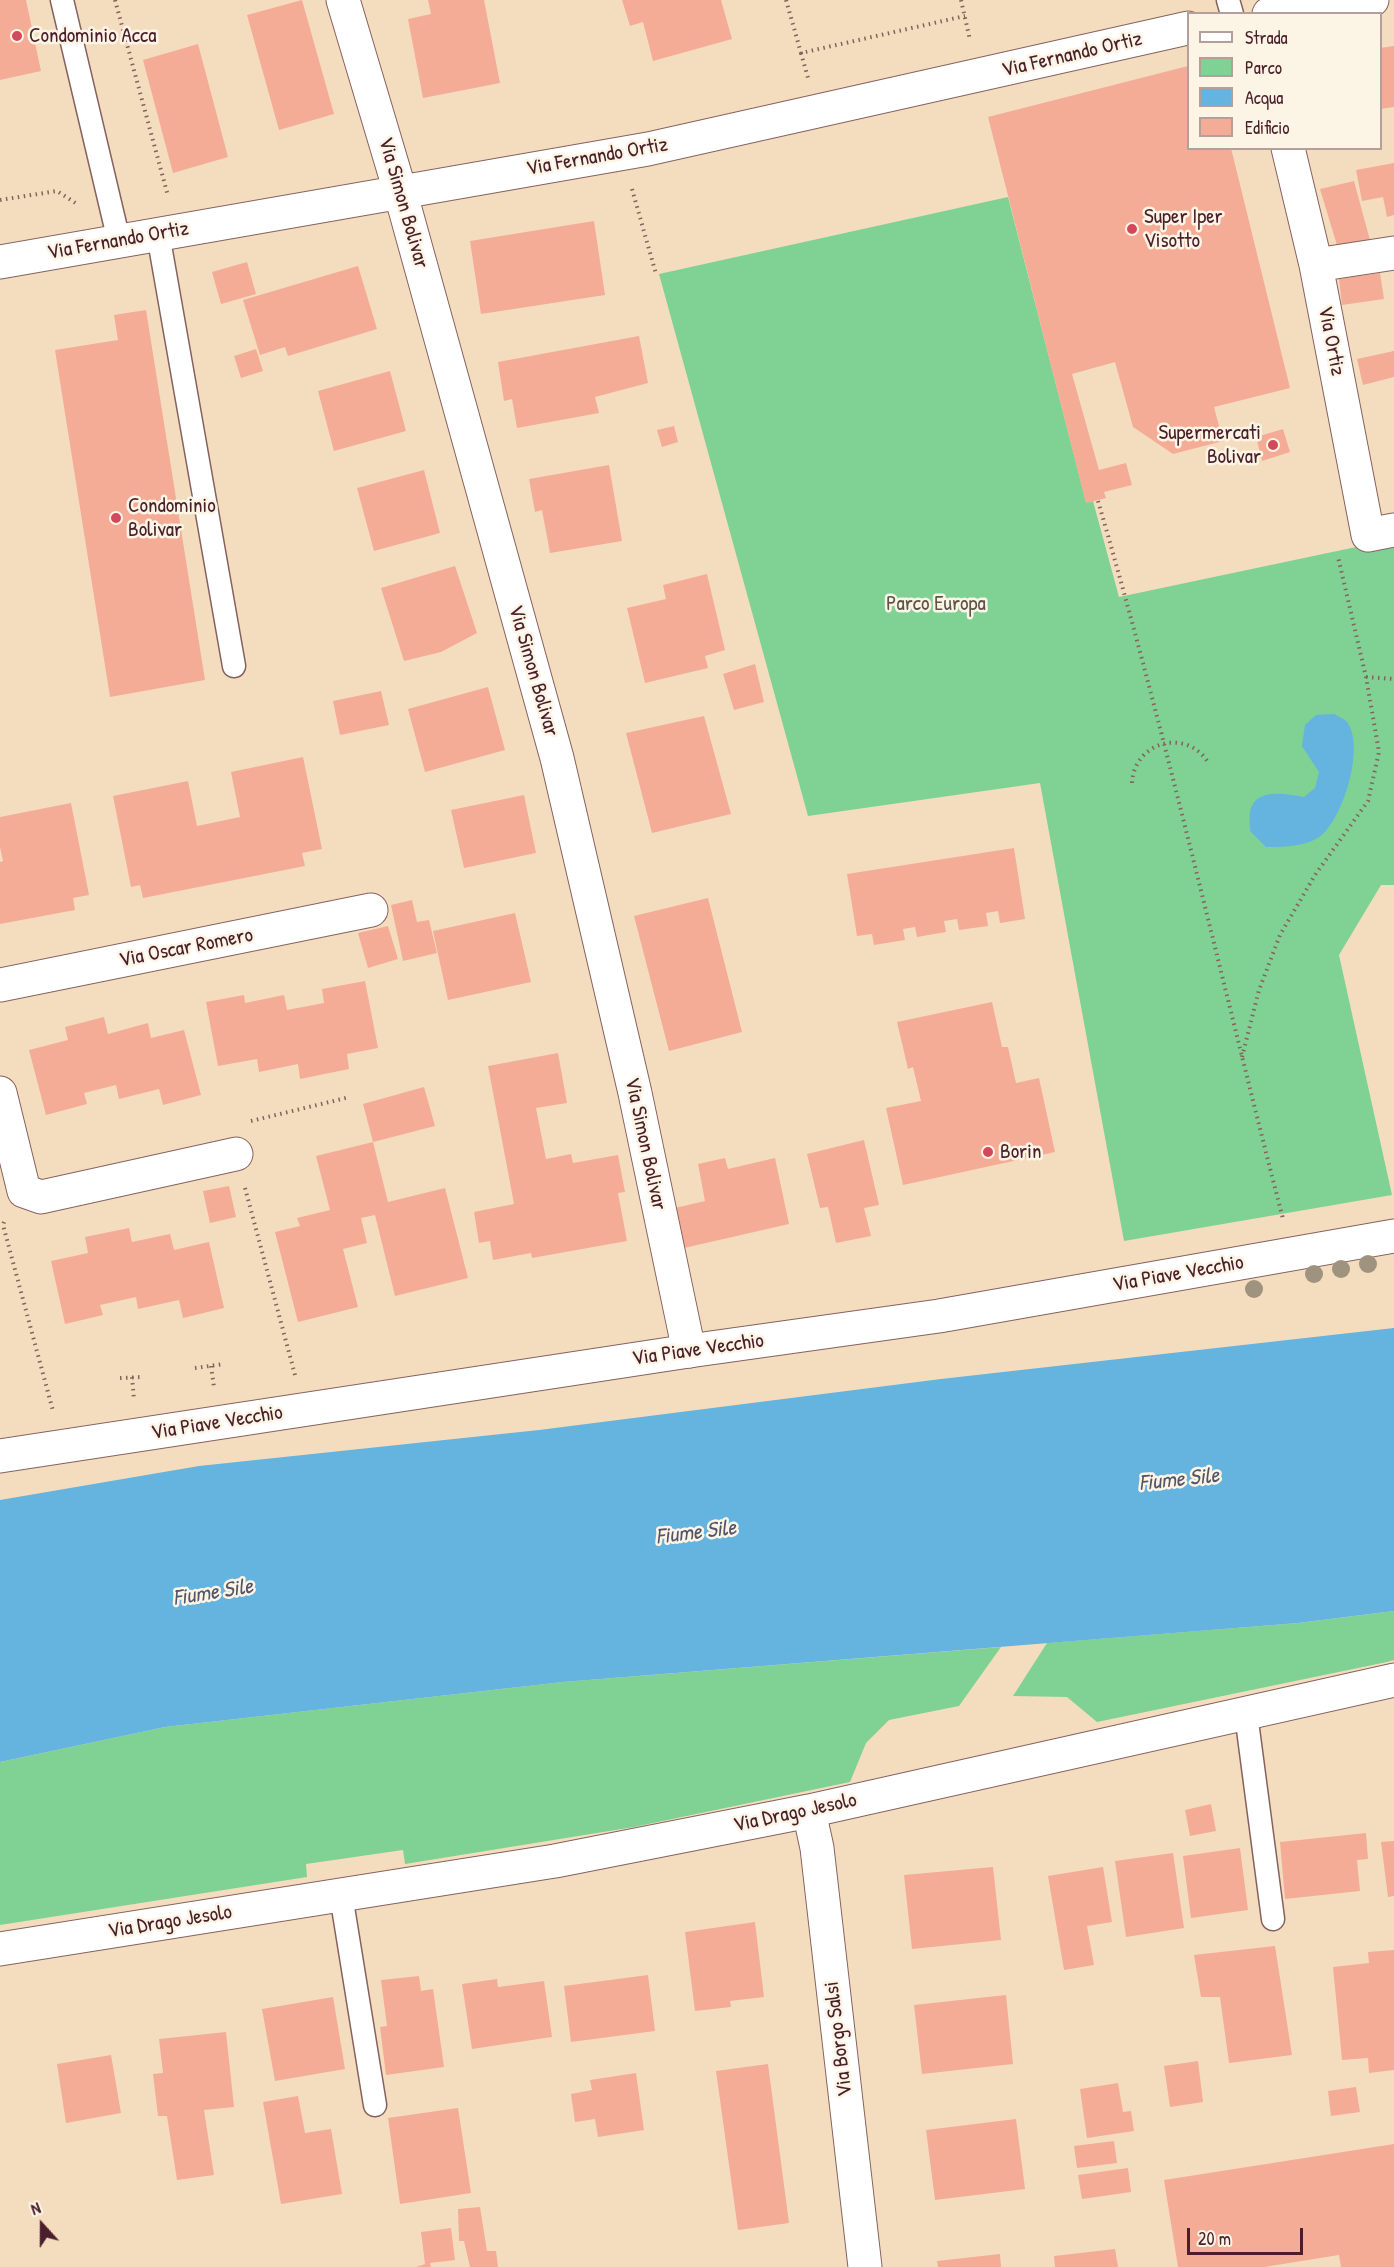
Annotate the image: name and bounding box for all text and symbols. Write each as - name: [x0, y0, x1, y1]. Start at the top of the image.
- legend: [1187, 12, 1382, 150]
- place label: Condominio Acca: [29, 23, 156, 49]
- text: Strada: [1245, 25, 1288, 50]
- street label: Via Fernando Ortiz: [999, 27, 1145, 83]
- marker: Condominio Acca: [10, 29, 24, 43]
- text: Parco: [1245, 55, 1282, 80]
- text: Acqua: [1245, 85, 1283, 110]
- text: Edificio: [1245, 115, 1289, 140]
- street label: Via Fernando Ortiz: [524, 132, 670, 182]
- street label: Via Simon Bolivar: [372, 135, 434, 271]
- place label: Super Iper Visotto: [1144, 204, 1223, 254]
- street label: Via Fernando Ortiz: [45, 216, 191, 266]
- marker: Super Iper Visotto: [1125, 222, 1139, 236]
- street label: Via Ortiz: [1312, 304, 1350, 378]
- place label: Supermercati Bolivar: [1158, 420, 1261, 470]
- marker: Supermercati Bolivar: [1266, 438, 1280, 452]
- place label: Condominio Bolivar: [128, 493, 216, 543]
- marker: Condominio Bolivar: [109, 511, 123, 525]
- park label: Parco Europa: [886, 591, 986, 617]
- street label: Via Simon Bolivar: [502, 603, 564, 739]
- street label: Via Oscar Romero: [117, 923, 255, 973]
- street label: Via Simon Bolivar: [619, 1075, 671, 1213]
- place label: Borin: [1000, 1139, 1041, 1165]
- marker: Borin: [981, 1145, 995, 1159]
- street label: Via Piave Vecchio: [1111, 1250, 1245, 1298]
- street label: Via Piave Vecchio: [631, 1328, 765, 1372]
- street label: Via Piave Vecchio: [150, 1400, 284, 1446]
- water label: Fiume Sile: [1138, 1463, 1220, 1497]
- water label: Fiume Sile: [654, 1515, 738, 1551]
- water label: Fiume Sile: [171, 1574, 255, 1612]
- street label: Via Drago Jesolo: [731, 1788, 859, 1838]
- street label: Via Drago Jesolo: [106, 1900, 234, 1944]
- street label: Via Borgo Salsi: [819, 1980, 859, 2098]
- north arrow: [12, 2195, 72, 2255]
- text: N: [28, 2196, 43, 2220]
- scale bar: [1190, 2216, 1306, 2254]
- text: 20 m: [1198, 2226, 1231, 2251]

